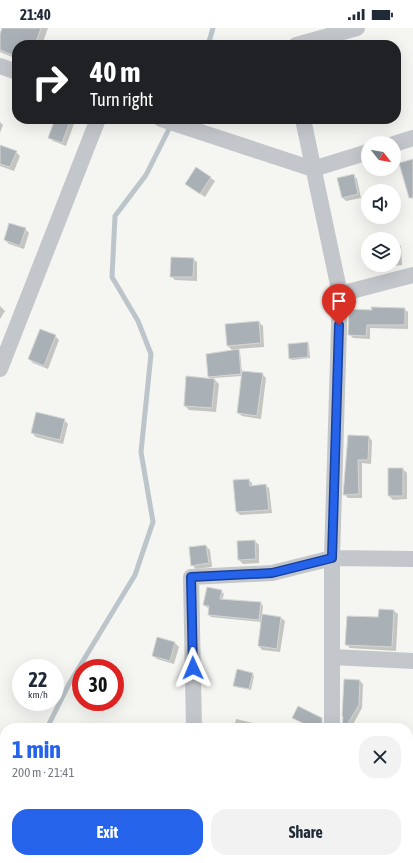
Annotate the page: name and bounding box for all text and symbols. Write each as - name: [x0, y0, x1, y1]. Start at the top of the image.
- text: 21:40: [20, 6, 51, 23]
- icon: right: [24, 56, 76, 108]
- text: 40 m: [90, 56, 140, 88]
- text: Turn right: [90, 89, 153, 110]
- north arrow: [361, 136, 401, 176]
- map controls: [361, 136, 401, 272]
- button: sound: [361, 184, 401, 224]
- button: layers: [361, 232, 401, 272]
- pin: [322, 284, 356, 325]
- icon: arrive: [328, 290, 350, 312]
- position arrow: [172, 647, 214, 689]
- speed limit sign: 30: [72, 659, 124, 711]
- text: 22: [29, 668, 47, 691]
- text: km/h: [28, 689, 48, 700]
- text: 1 min: [12, 736, 61, 763]
- button: close: [359, 736, 401, 778]
- text: 200 m · 21:41: [12, 765, 75, 780]
- button: Exit: [12, 809, 203, 855]
- button: Share: [211, 809, 401, 855]

